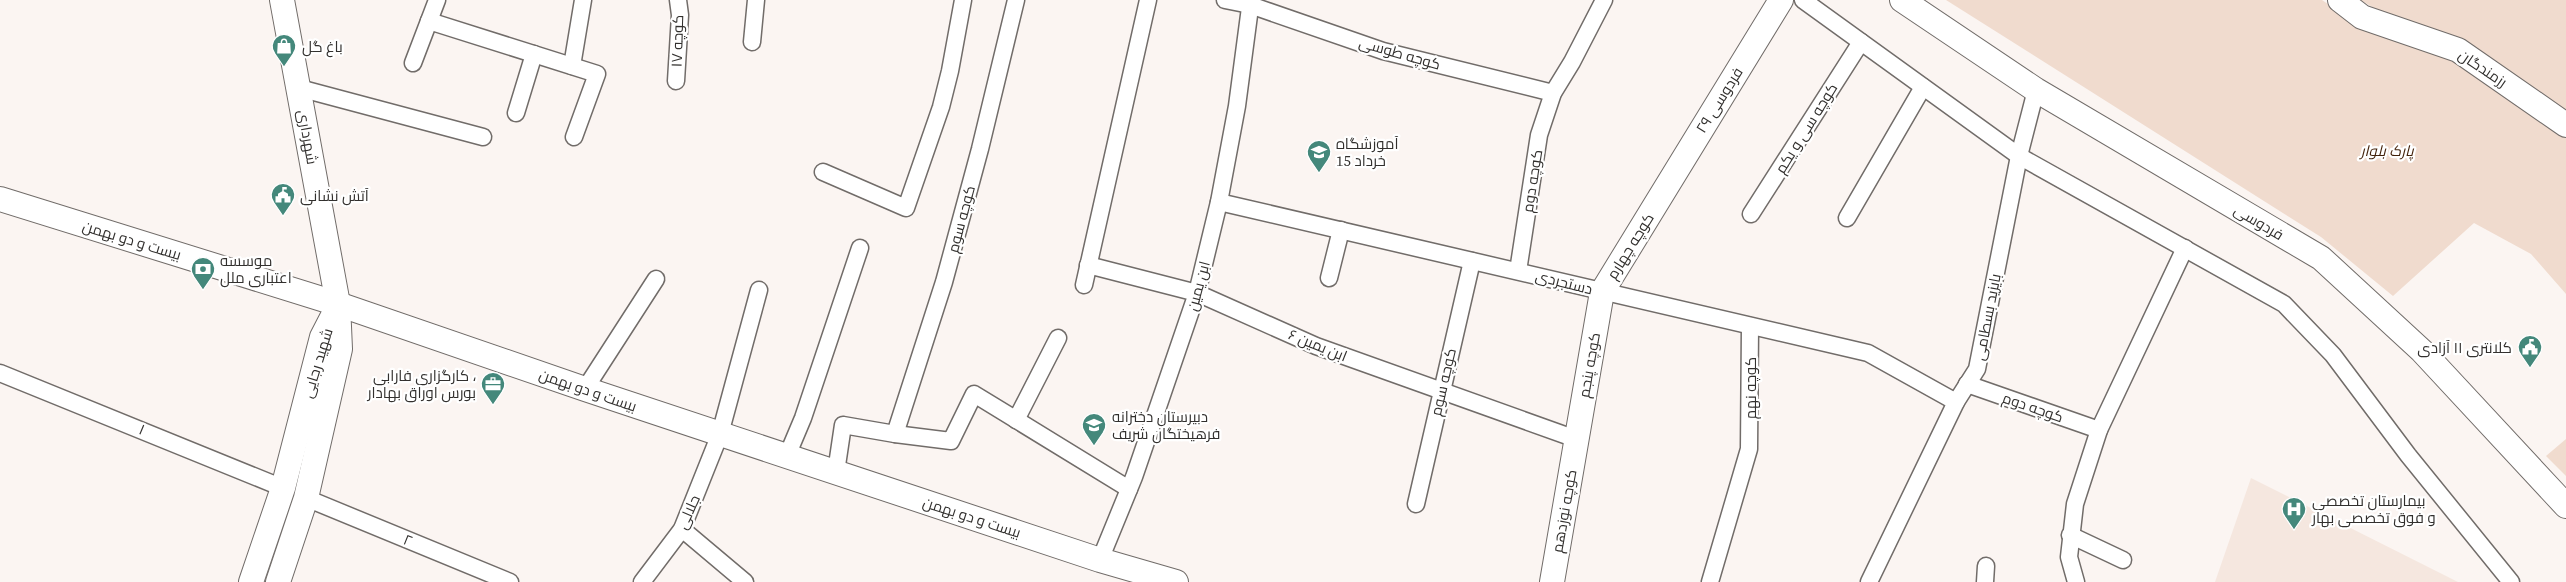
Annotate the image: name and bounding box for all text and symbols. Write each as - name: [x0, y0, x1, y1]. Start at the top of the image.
- street label: ۱۷ کوچه: [666, 14, 688, 68]
- street label: کوچه طوسی: [1357, 31, 1443, 75]
- shop icon: باغ گل: [271, 33, 297, 67]
- place label: باغ گل: [302, 36, 343, 58]
- street label: رزمندگان: [2455, 44, 2511, 92]
- street label: فردوسی ۲۹: [1691, 63, 1747, 137]
- street label: کوچه سی و یکم: [1770, 79, 1842, 177]
- street label: شهرداری: [293, 108, 323, 166]
- place label: آموزشگاه 15 خرداد: [1336, 133, 1399, 171]
- school or university icon: آموزشگاه 15 خرداد: [1306, 139, 1332, 173]
- park label: پارک بلوار: [2359, 140, 2414, 161]
- street label: کوچه دوم: [1517, 148, 1547, 214]
- public building icon: آتش نشانی: [270, 182, 296, 216]
- street label: کوچه سوم: [942, 183, 980, 255]
- place label: آتش نشانی: [300, 185, 369, 206]
- street label: فردوسی: [2230, 199, 2288, 245]
- street label: کوچه چهارم: [1601, 209, 1659, 283]
- street label: بیست و دو بهمن: [80, 215, 184, 265]
- place label: موسسه اعتباری ملل: [220, 250, 292, 288]
- bank icon: موسسه اعتباری ملل: [190, 256, 216, 290]
- street label: ابن یمین: [1181, 259, 1215, 313]
- street label: دستجردی: [1533, 265, 1595, 299]
- street label: بایزید بسطامی: [1968, 272, 2006, 362]
- street label: ابن یمین ۶: [1285, 324, 1351, 366]
- street label: شهید رجایی: [296, 325, 338, 401]
- street label: کوچه پنجم: [1573, 331, 1605, 399]
- public building icon: کلانتری ۱۱ آزادی: [2517, 334, 2543, 368]
- place label: کلانتری ۱۱ آزادی: [2417, 337, 2512, 358]
- street label: کوچه سوم: [1425, 346, 1461, 418]
- street label: کوچه نهم: [1740, 357, 1761, 419]
- street label: بیست و دو بهمن: [536, 363, 640, 417]
- place label: کارگزاری فارابی ، بورس اوراق بهادار: [367, 365, 476, 403]
- office icon: کارگزاری فارابی ، بورس اوراق بهادار: [480, 371, 506, 405]
- street label: کوچه دوم: [2000, 387, 2066, 427]
- place label: دبیرستان دخترانه فرهیختگان شریف: [1112, 406, 1220, 444]
- school or university icon: دبیرستان دخترانه فرهیختگان شریف: [1081, 412, 1107, 446]
- street label: ۱: [136, 418, 148, 440]
- street label: کوچه نوزدهم: [1546, 468, 1582, 554]
- place label: بیمارستان تخصصی و فوق تخصصی بهار: [2311, 490, 2436, 528]
- street label: جلالی: [671, 491, 705, 533]
- street label: بیست و دو بهمن: [920, 491, 1024, 543]
- hospital icon: بیمارستان تخصصی و فوق تخصصی بهار: [2281, 496, 2307, 530]
- street label: ۲: [400, 529, 416, 551]

